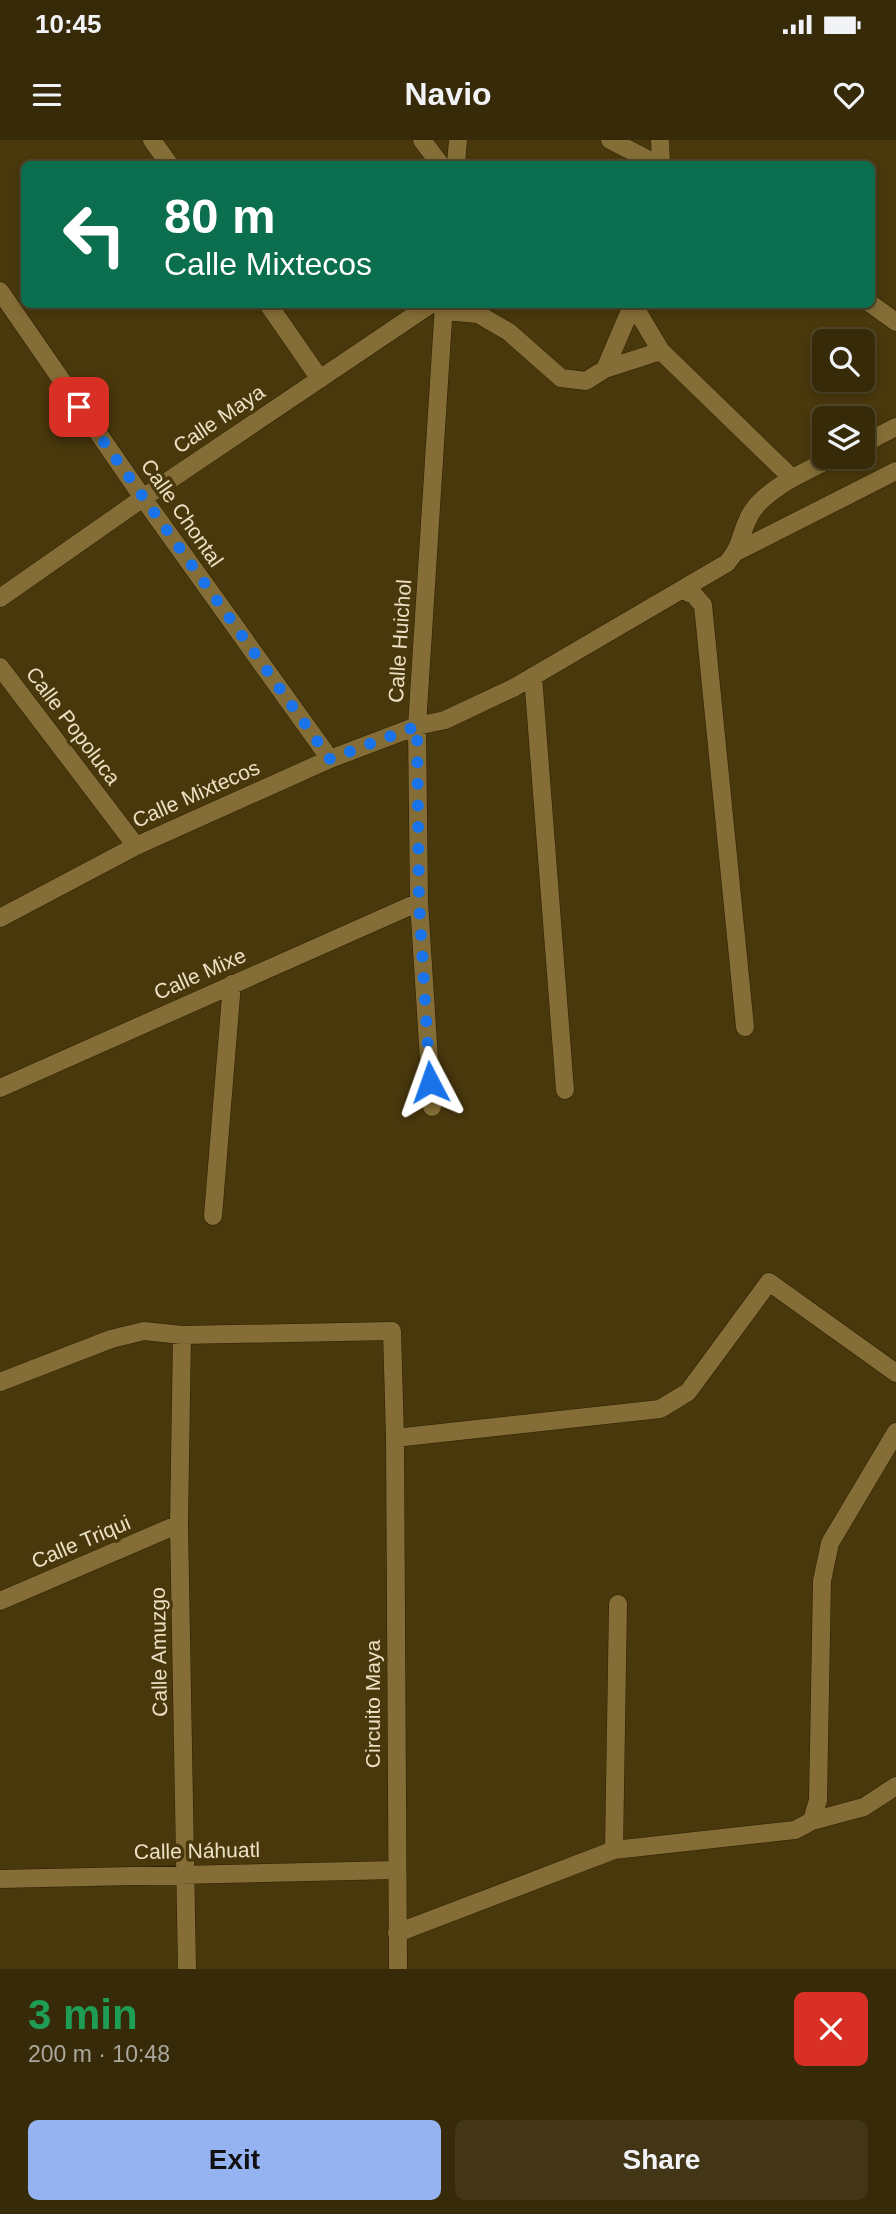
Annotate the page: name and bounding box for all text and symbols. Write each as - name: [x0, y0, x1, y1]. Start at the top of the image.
- text: 10:45: [35, 9, 102, 39]
- icon: menu: [28, 76, 66, 114]
- text: Navio: [404, 76, 492, 112]
- icon: heart: [830, 76, 868, 114]
- icon: left: [49, 189, 140, 280]
- text: 80 m: [164, 189, 276, 243]
- text: Calle Mixtecos: [164, 246, 372, 282]
- map controls: [812, 329, 875, 469]
- button: search: [812, 329, 875, 392]
- pin: [49, 377, 109, 437]
- street label: Calle Maya: [169, 380, 269, 457]
- icon: arrive: [60, 388, 98, 426]
- button: layers: [812, 406, 875, 469]
- street label: Calle Chontal: [137, 454, 228, 571]
- street label: Calle Huichol: [384, 578, 415, 703]
- street label: Calle Popoluca: [22, 662, 125, 789]
- street label: Calle Mixtecos: [129, 755, 263, 832]
- street label: Calle Mixe: [150, 943, 249, 1004]
- position arrow: [393, 1045, 467, 1119]
- street label: Calle Triqui: [28, 1510, 134, 1573]
- street label: Calle Amuzgo: [146, 1587, 171, 1717]
- street label: Circuito Maya: [361, 1639, 384, 1768]
- street label: Calle Náhuatl: [134, 1838, 260, 1863]
- text: 3 min: [28, 1991, 138, 2038]
- button: close: [794, 1992, 868, 2066]
- text: 200 m · 10:48: [28, 2041, 170, 2067]
- button: Exit: [28, 2120, 441, 2200]
- button: Share: [455, 2120, 868, 2200]

